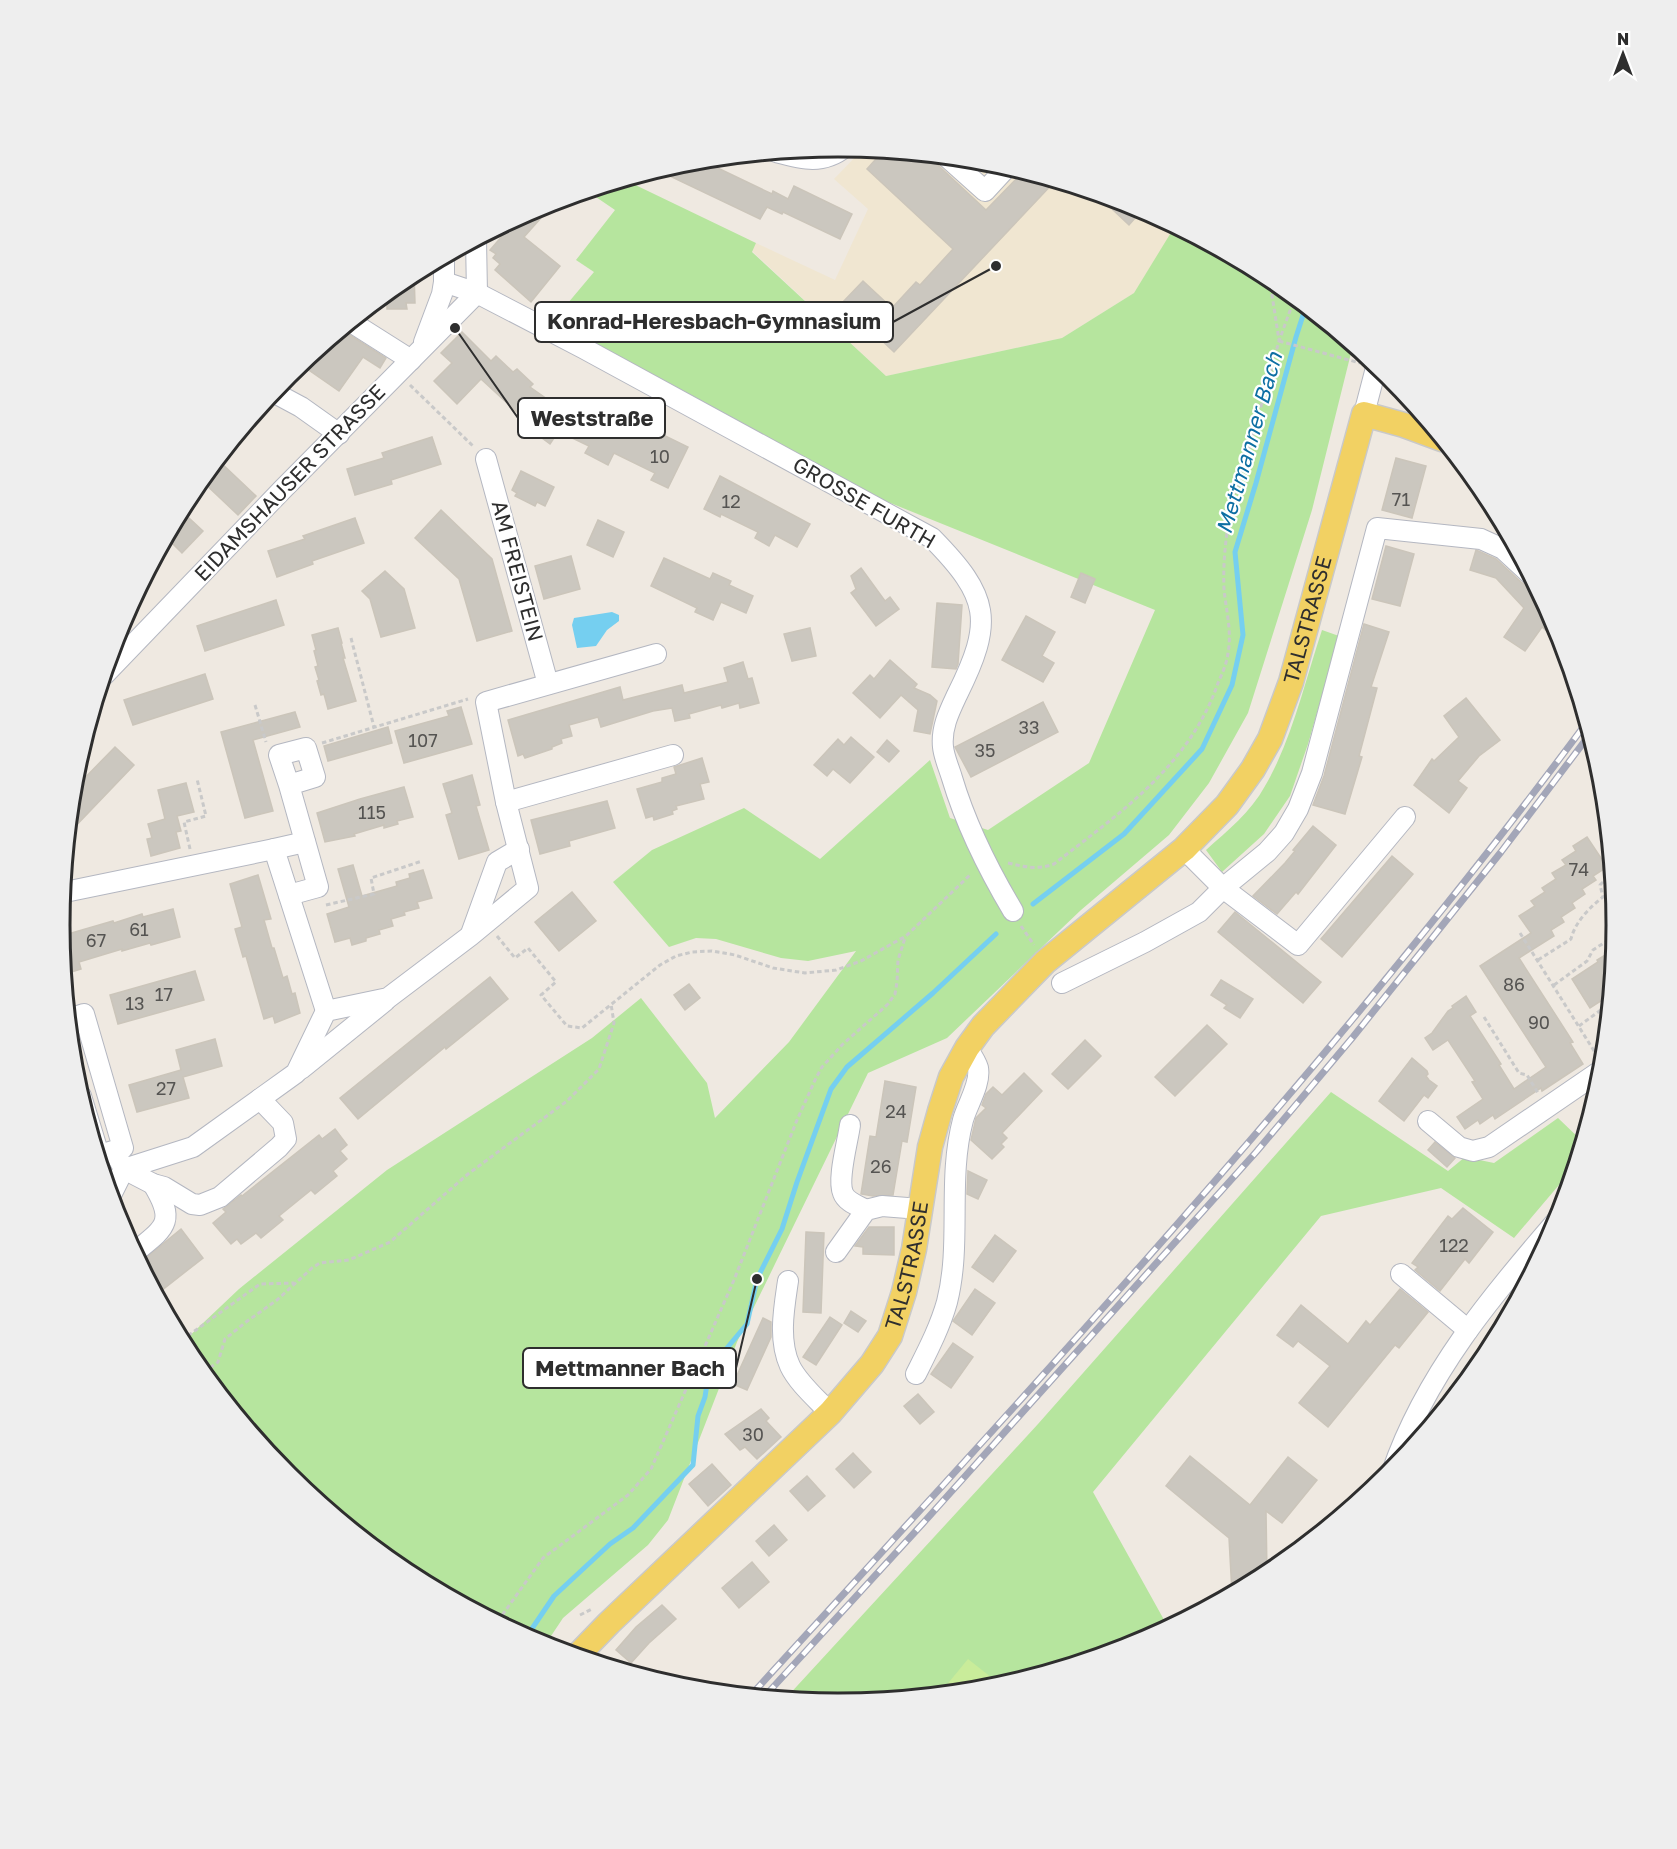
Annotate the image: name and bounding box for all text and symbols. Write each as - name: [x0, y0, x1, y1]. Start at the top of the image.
- north arrow: [1593, 24, 1653, 84]
- text: N: [1617, 29, 1629, 49]
- callout: Konrad-Heresbach-Gymnasium: [535, 302, 893, 342]
- text: Konrad-Heresbach-Gymnasium: [547, 307, 881, 334]
- water label: Mettmanner Bach: [1210, 348, 1288, 537]
- street label: EIDAMSHAUSER STRASSE: [188, 378, 390, 586]
- callout: Weststraße: [518, 398, 665, 438]
- text: Weststraße: [531, 404, 654, 431]
- house number: 10: [650, 445, 670, 467]
- street label: GROSSE FURTH: [789, 451, 940, 554]
- house number: 71: [1392, 488, 1410, 510]
- house number: 12: [721, 490, 741, 512]
- street label: AM FREISTEIN: [487, 497, 549, 644]
- street label: TALSTRASSE: [1277, 553, 1337, 686]
- house number: 33: [1018, 716, 1040, 738]
- house number: 107: [408, 729, 438, 751]
- house number: 35: [975, 739, 995, 761]
- house number: 115: [358, 801, 386, 823]
- house number: 74: [1569, 858, 1589, 880]
- house number: 61: [129, 918, 149, 940]
- house number: 67: [86, 929, 106, 951]
- house number: 86: [1503, 973, 1525, 995]
- house number: 17: [155, 983, 173, 1005]
- house number: 13: [125, 992, 145, 1014]
- house number: 90: [1528, 1011, 1550, 1033]
- house number: 27: [156, 1077, 176, 1099]
- house number: 24: [885, 1100, 907, 1122]
- house number: 26: [870, 1155, 892, 1177]
- street label: TALSTRASSE: [879, 1199, 933, 1333]
- house number: 122: [1439, 1234, 1469, 1256]
- callout: Mettmanner Bach: [523, 1348, 736, 1388]
- text: Mettmanner Bach: [535, 1354, 725, 1381]
- house number: 30: [742, 1423, 764, 1445]

